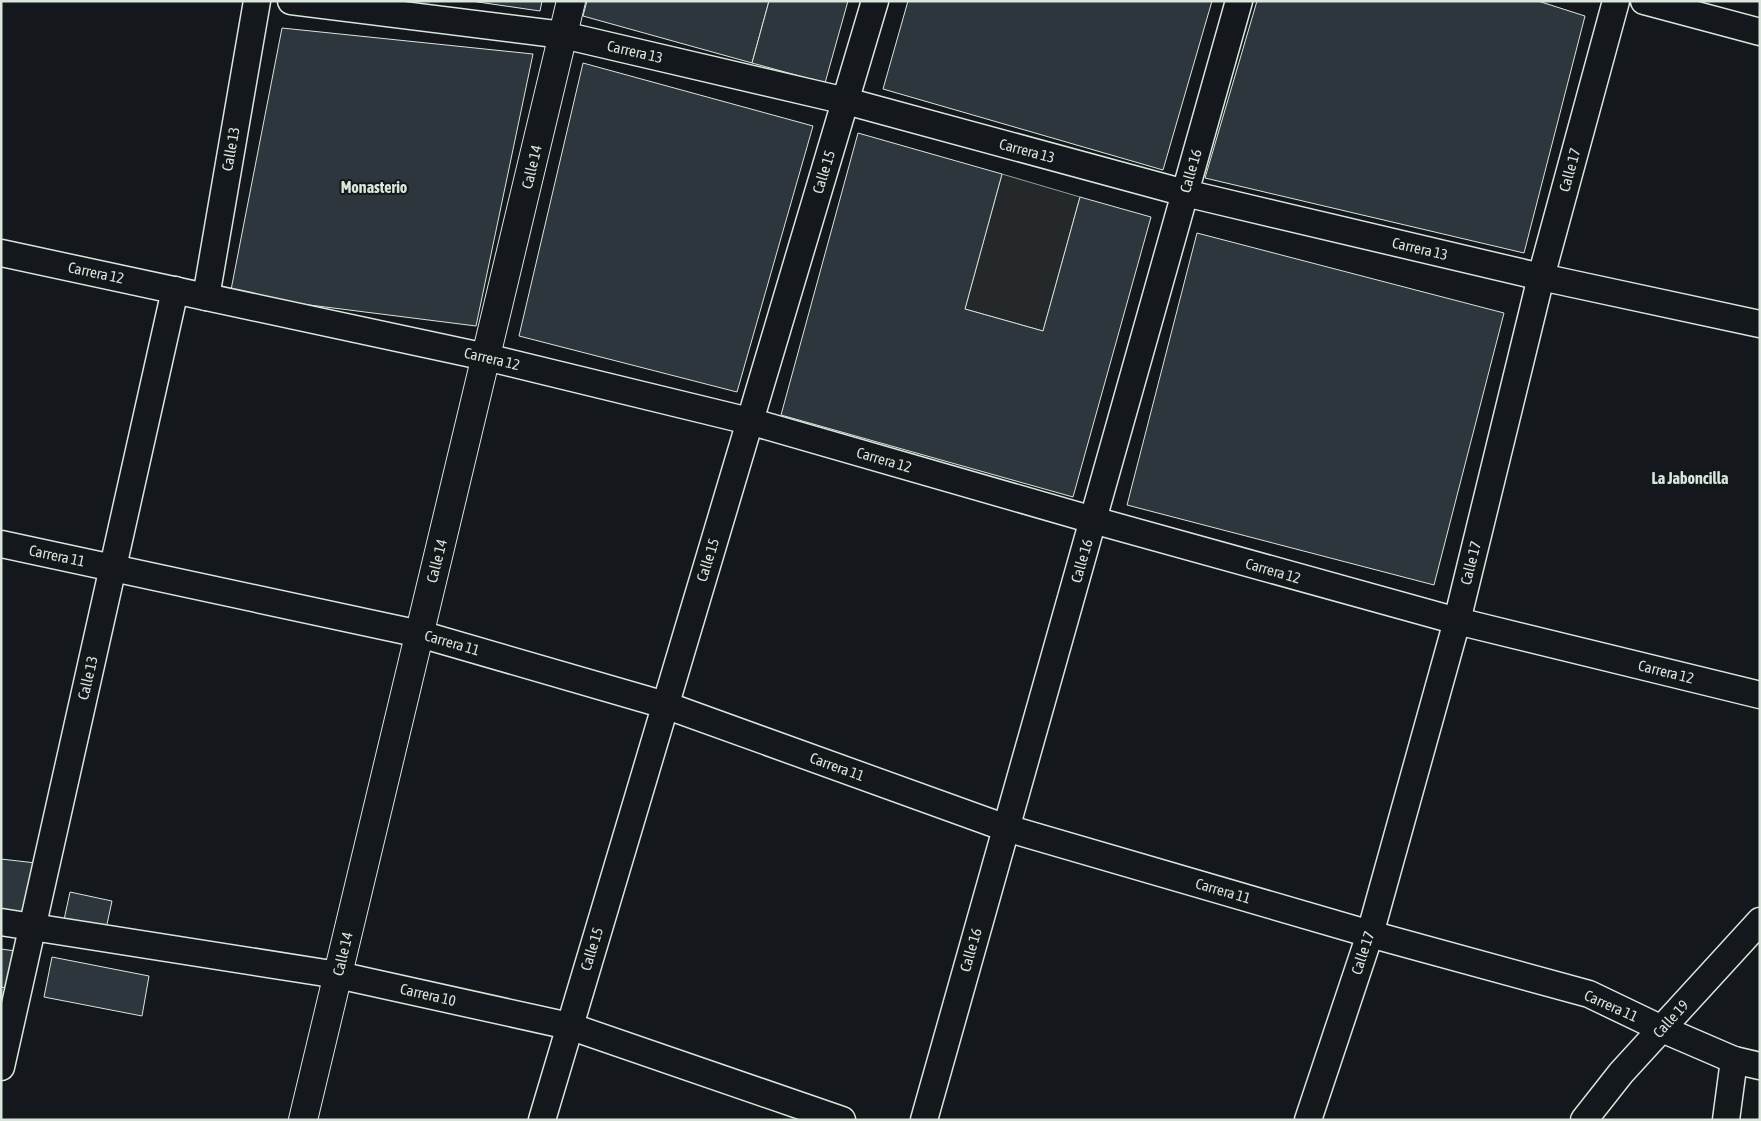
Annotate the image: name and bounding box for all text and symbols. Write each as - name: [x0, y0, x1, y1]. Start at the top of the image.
- street label: Carrera 13: [606, 37, 665, 66]
- street label: Calle 13: [218, 126, 243, 172]
- street label: Carrera 13: [998, 135, 1057, 166]
- street label: Calle 14: [518, 143, 545, 190]
- street label: Calle 17: [1556, 146, 1583, 194]
- street label: Calle 16: [1176, 147, 1205, 195]
- street label: Calle 15: [809, 148, 838, 196]
- district label: Monasterio: [341, 178, 408, 196]
- street label: Carrera 13: [1391, 234, 1450, 263]
- street label: Carrera 12: [67, 258, 126, 287]
- street label: Carrera 12: [463, 344, 522, 373]
- street label: Carrera 12: [855, 444, 914, 475]
- district label: La Jaboncilla: [1652, 469, 1728, 487]
- street label: Calle 15: [693, 536, 722, 584]
- street label: Calle 14: [423, 537, 450, 585]
- street label: Calle 16: [1067, 537, 1096, 585]
- street label: Calle 17: [1457, 539, 1484, 587]
- street label: Carrera 11: [28, 541, 87, 570]
- street label: Carrera 12: [1244, 555, 1303, 586]
- street label: Carrera 11: [423, 627, 482, 658]
- street label: Calle 13: [74, 654, 101, 701]
- street label: Carrera 12: [1637, 656, 1696, 687]
- street label: Carrera 11: [808, 749, 867, 784]
- street label: Carrera 11: [1194, 875, 1253, 906]
- street label: Calle 15: [577, 925, 606, 973]
- street label: Calle 16: [956, 926, 985, 974]
- street label: Calle 17: [1348, 929, 1377, 977]
- street label: Calle 14: [329, 930, 356, 977]
- street label: Carrera 10: [399, 980, 458, 1009]
- street label: Carrera 11: [1582, 986, 1641, 1025]
- street label: Calle 19: [1649, 996, 1692, 1041]

